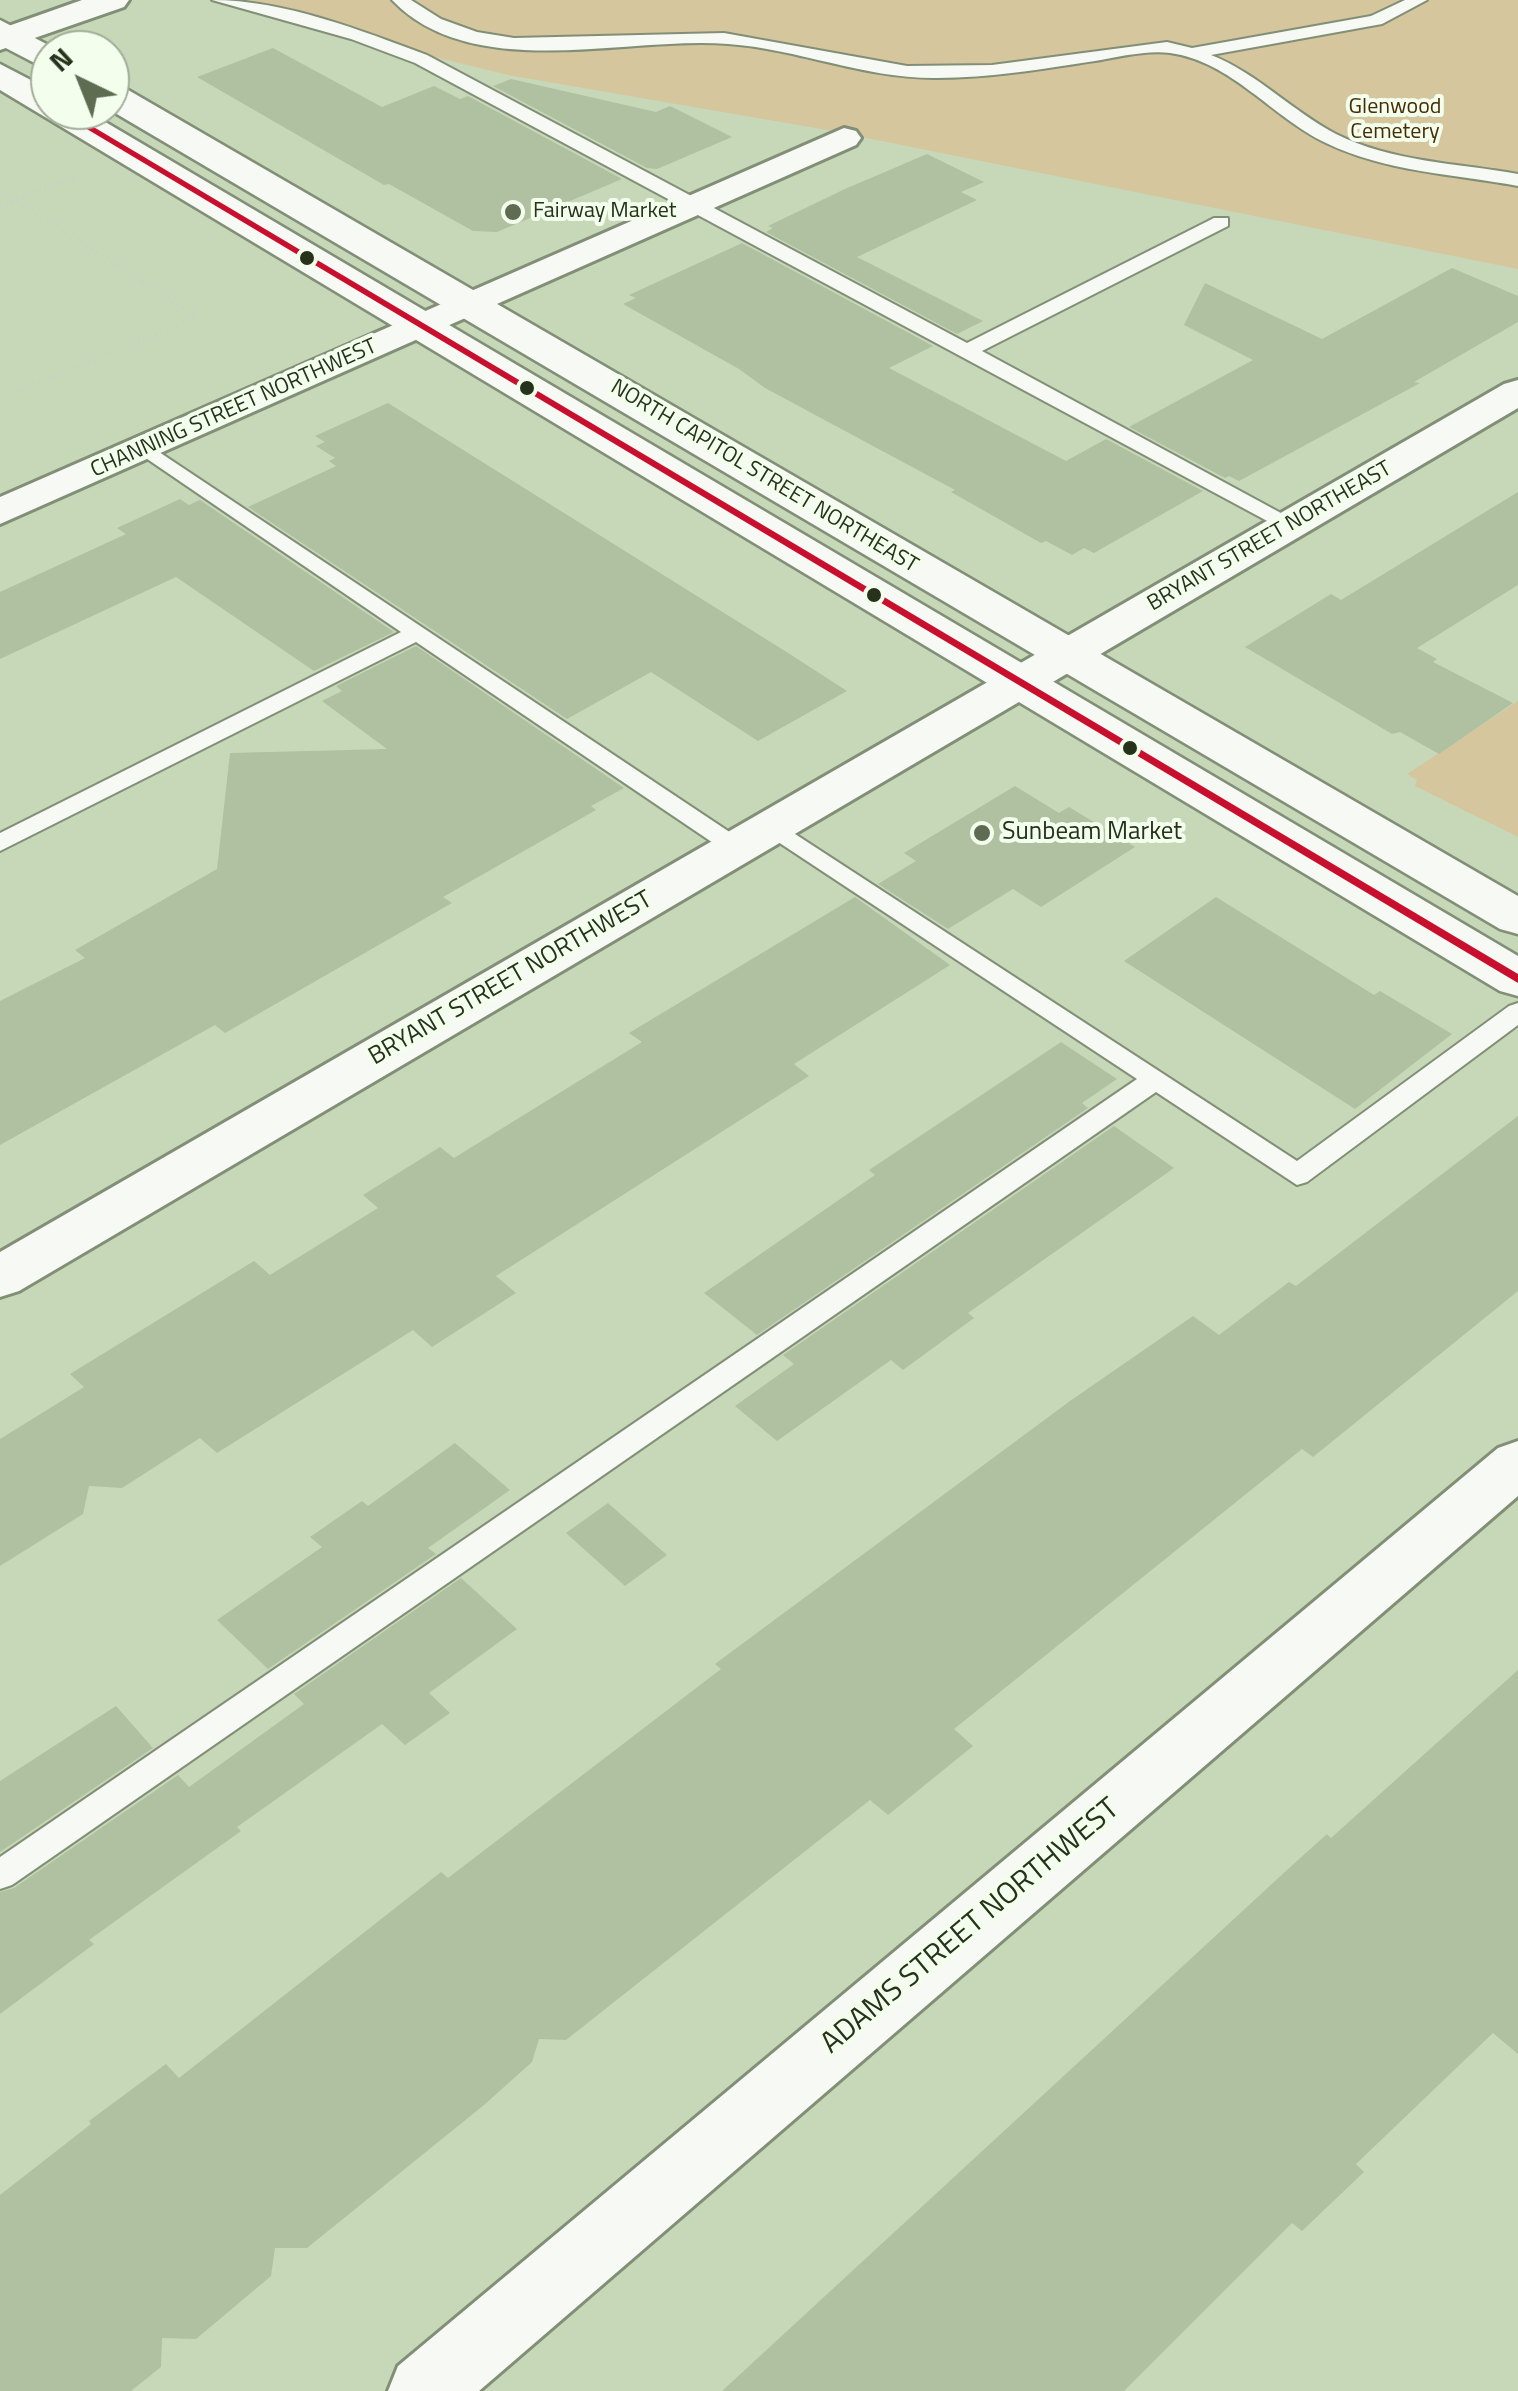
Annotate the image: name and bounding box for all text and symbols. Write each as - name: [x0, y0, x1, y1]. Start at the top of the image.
- north arrow: [30, 30, 130, 130]
- text: N: [39, 37, 82, 81]
- park label: Glenwood Cemetery: [1349, 95, 1441, 146]
- place label: Fairway Market: [533, 199, 676, 225]
- marker: Fairway Market: [502, 201, 524, 223]
- unlabelled marker: [297, 248, 317, 268]
- street label: CHANNING STREET NORTHWEST: [87, 334, 381, 484]
- street label: NORTH CAPITOL STREET NORTHEAST: [605, 374, 923, 580]
- unlabelled marker: [517, 378, 537, 398]
- street label: BRYANT STREET NORTHEAST: [1143, 456, 1397, 618]
- unlabelled marker: [864, 585, 884, 605]
- unlabelled marker: [1120, 738, 1140, 758]
- place label: Sunbeam Market: [1002, 818, 1182, 848]
- marker: Sunbeam Market: [971, 822, 993, 844]
- street label: BRYANT STREET NORTHWEST: [364, 885, 658, 1073]
- street label: ADAMS STREET NORTHWEST: [815, 1792, 1127, 2062]

